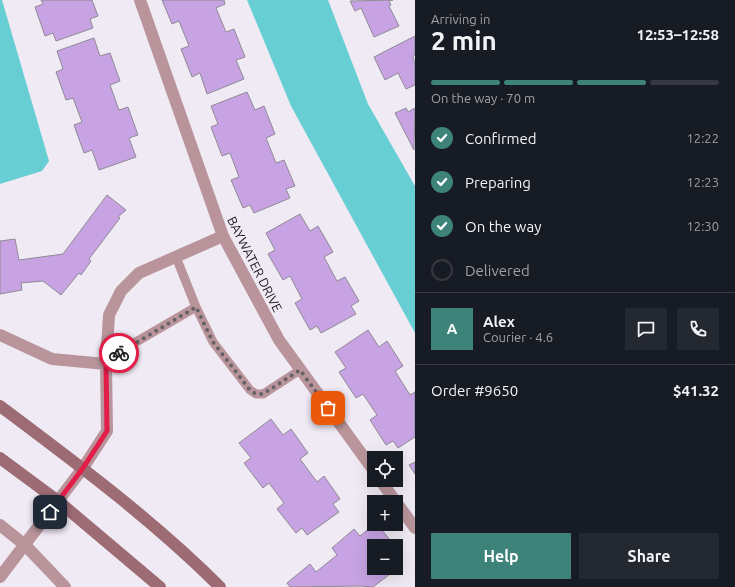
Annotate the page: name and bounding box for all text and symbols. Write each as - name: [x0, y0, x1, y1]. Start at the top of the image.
- text: Arriving in: [431, 12, 490, 26]
- text: 2 min: [431, 26, 497, 55]
- text: 12:53–12:58: [636, 26, 719, 43]
- text: On the way · 70 m: [431, 91, 535, 105]
- icon: check: [431, 127, 453, 149]
- text: Confirmed: [465, 130, 537, 147]
- text: 12:22: [686, 131, 719, 145]
- icon: check: [431, 171, 453, 193]
- text: Preparing: [465, 174, 531, 191]
- text: 12:23: [686, 175, 719, 189]
- street label: BAYWATER DRIVE: [225, 214, 285, 314]
- icon: check: [431, 215, 453, 237]
- text: On the way: [465, 218, 541, 235]
- text: 12:30: [686, 219, 719, 233]
- text: Delivered: [465, 262, 530, 279]
- button: chat: [625, 308, 667, 350]
- button: phone: [677, 308, 719, 350]
- text: Alex: [483, 313, 515, 330]
- text: A: [447, 320, 457, 337]
- text: Courier · 4.6: [483, 330, 553, 344]
- courier: [99, 333, 139, 373]
- icon: bike: [108, 342, 130, 364]
- text: Order #9650: [431, 382, 518, 399]
- text: $41.32: [673, 382, 719, 399]
- pin: [311, 391, 345, 425]
- icon: bag: [317, 397, 339, 419]
- map controls: [367, 451, 403, 575]
- button: locate: [367, 451, 403, 487]
- pin: [33, 495, 67, 529]
- button: +: [367, 495, 403, 531]
- icon: home: [39, 501, 61, 523]
- button: Help: [431, 533, 571, 579]
- button: Share: [579, 533, 719, 579]
- button: −: [367, 539, 403, 575]

